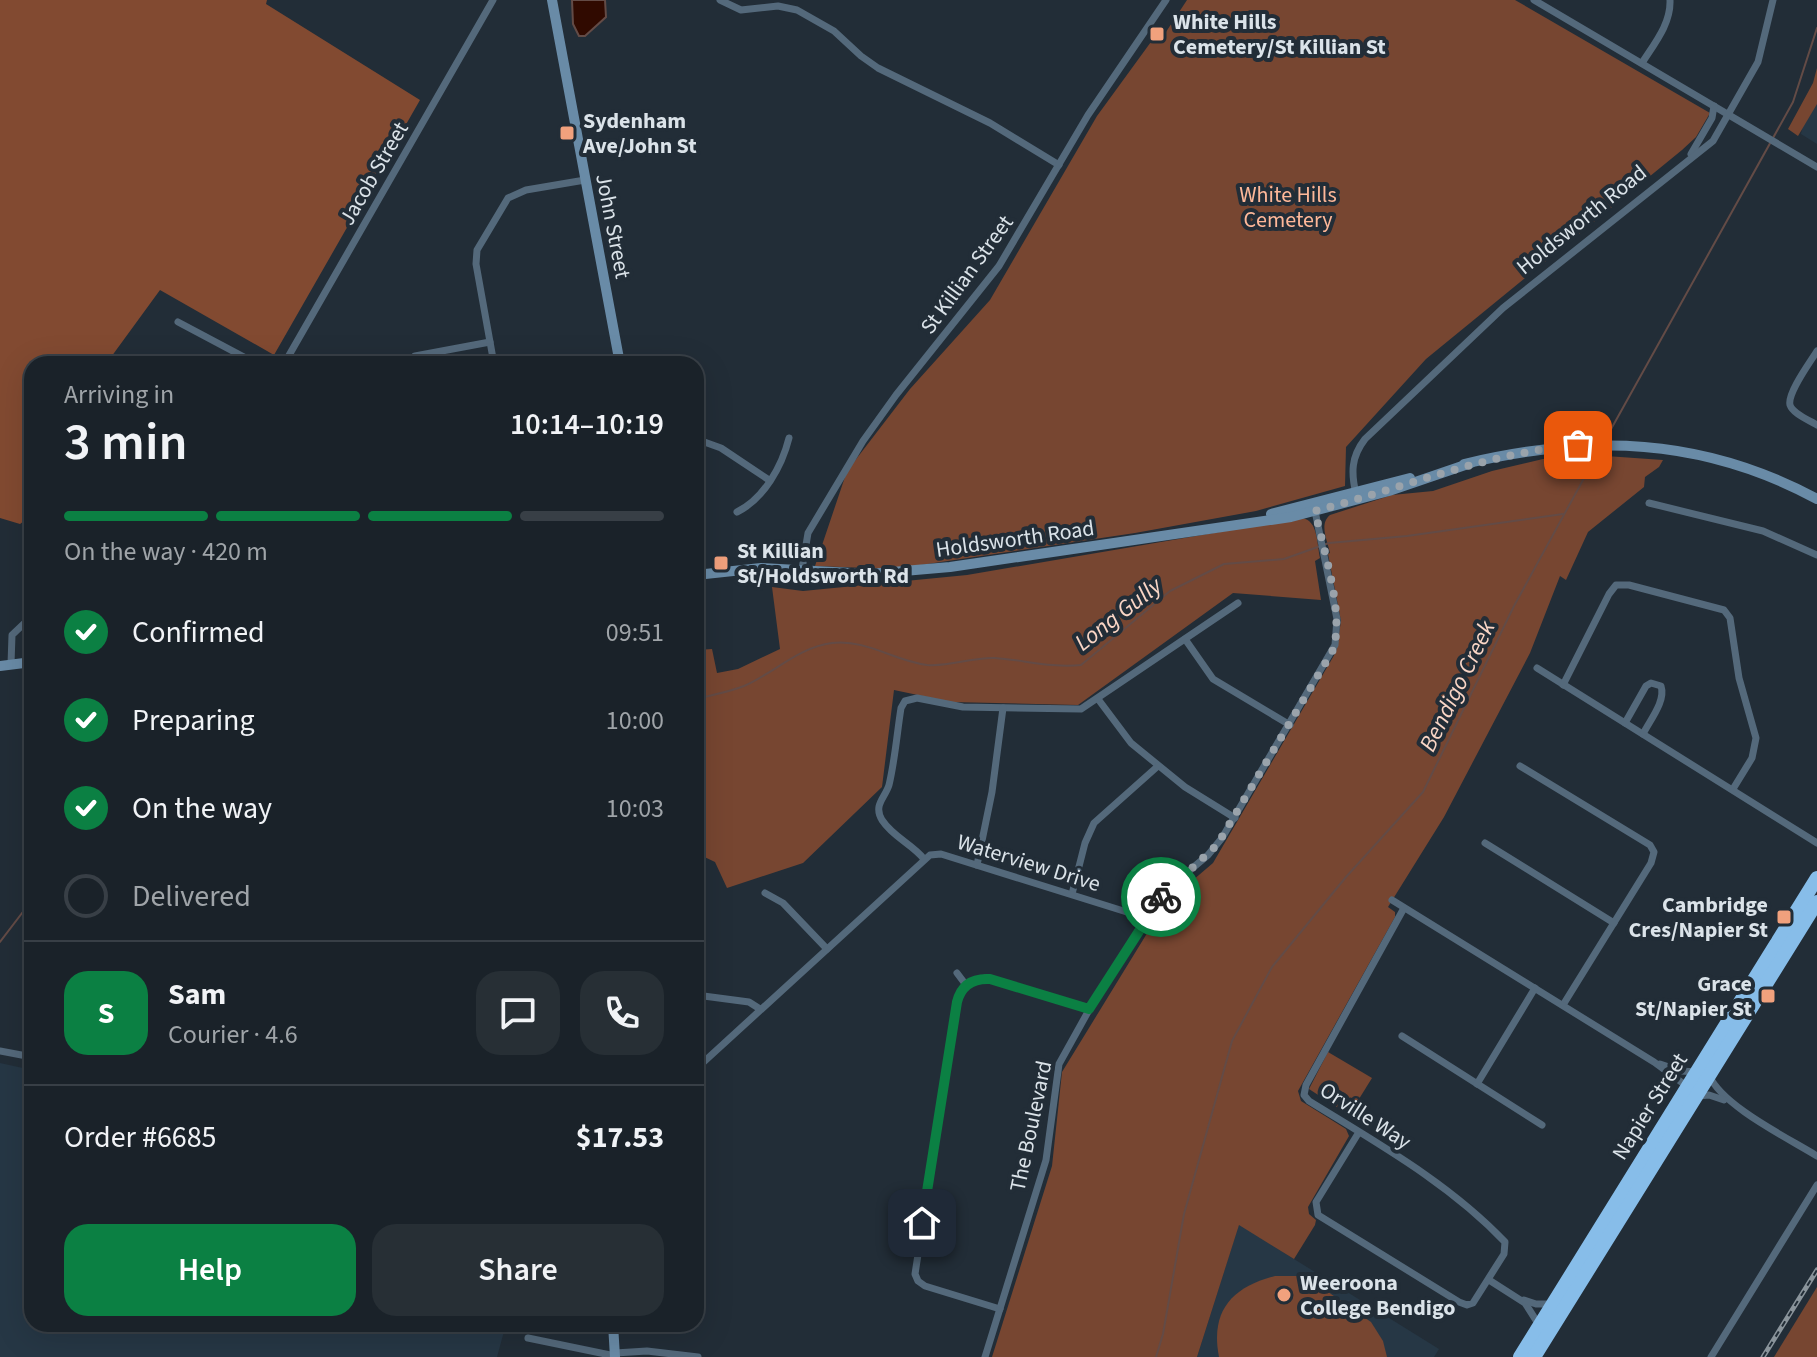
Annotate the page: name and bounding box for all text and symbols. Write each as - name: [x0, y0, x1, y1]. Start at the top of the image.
- place label: White Hills Cemetery/St Killian St: [1173, 6, 1386, 63]
- marker: White Hills Cemetery/St Killian St: [1148, 25, 1166, 43]
- place label: Sydenham Ave/John St: [582, 105, 697, 162]
- street label: Jacob Street: [331, 115, 417, 231]
- marker: Sydenham Ave/John St: [558, 124, 576, 142]
- street label: Holdsworth Road: [1510, 157, 1654, 282]
- street label: John Street: [587, 171, 639, 282]
- park label: White Hills Cemetery: [1239, 179, 1337, 236]
- street label: St Killian Street: [913, 208, 1021, 341]
- text: Arriving in: [64, 376, 174, 413]
- text: 10:14–10:19: [510, 403, 664, 446]
- text: 3 min: [64, 406, 188, 480]
- pin: [1544, 411, 1612, 479]
- icon: bag: [1556, 423, 1600, 467]
- street label: Holdsworth Road: [934, 512, 1096, 566]
- text: On the way · 420 m: [64, 533, 268, 570]
- place label: St Killian St/Holdsworth Rd: [737, 535, 909, 592]
- marker: St Killian St/Holdsworth Rd: [712, 554, 730, 572]
- water label: Long Gully: [1067, 568, 1170, 660]
- icon: check: [64, 610, 108, 654]
- text: Confirmed: [132, 611, 265, 654]
- text: 09:51: [606, 614, 664, 651]
- water label: Bendigo Creek: [1411, 614, 1505, 758]
- icon: check: [64, 698, 108, 742]
- text: Preparing: [132, 699, 255, 742]
- text: 10:00: [606, 702, 664, 739]
- icon: check: [64, 786, 108, 830]
- text: On the way: [132, 787, 272, 830]
- text: 10:03: [606, 790, 664, 827]
- street label: Waterview Drive: [953, 826, 1105, 900]
- courier: [1121, 857, 1201, 937]
- text: Delivered: [132, 875, 251, 918]
- icon: bike: [1139, 875, 1183, 919]
- place label: Cambridge Cres/Napier St: [1629, 889, 1769, 946]
- marker: Cambridge Cres/Napier St: [1775, 908, 1793, 926]
- place label: Grace St/Napier St: [1635, 968, 1753, 1025]
- button: chat: [476, 971, 560, 1055]
- button: phone: [580, 971, 664, 1055]
- text: Sam: [168, 973, 226, 1016]
- marker: Grace St/Napier St: [1759, 987, 1777, 1005]
- text: S: [98, 992, 114, 1035]
- text: Courier · 4.6: [168, 1016, 298, 1053]
- street label: Napier Street: [1604, 1046, 1696, 1166]
- street label: The Boulevard: [1001, 1058, 1060, 1195]
- street label: Orville Way: [1313, 1074, 1418, 1158]
- text: Order #6685: [64, 1116, 217, 1159]
- text: $17.53: [576, 1116, 664, 1159]
- pin: [888, 1189, 956, 1257]
- icon: home: [900, 1201, 944, 1245]
- button: Help: [64, 1224, 356, 1316]
- button: Share: [372, 1224, 664, 1316]
- place label: Weeroona College Bendigo: [1300, 1267, 1455, 1324]
- marker: Weeroona College Bendigo: [1275, 1286, 1293, 1304]

